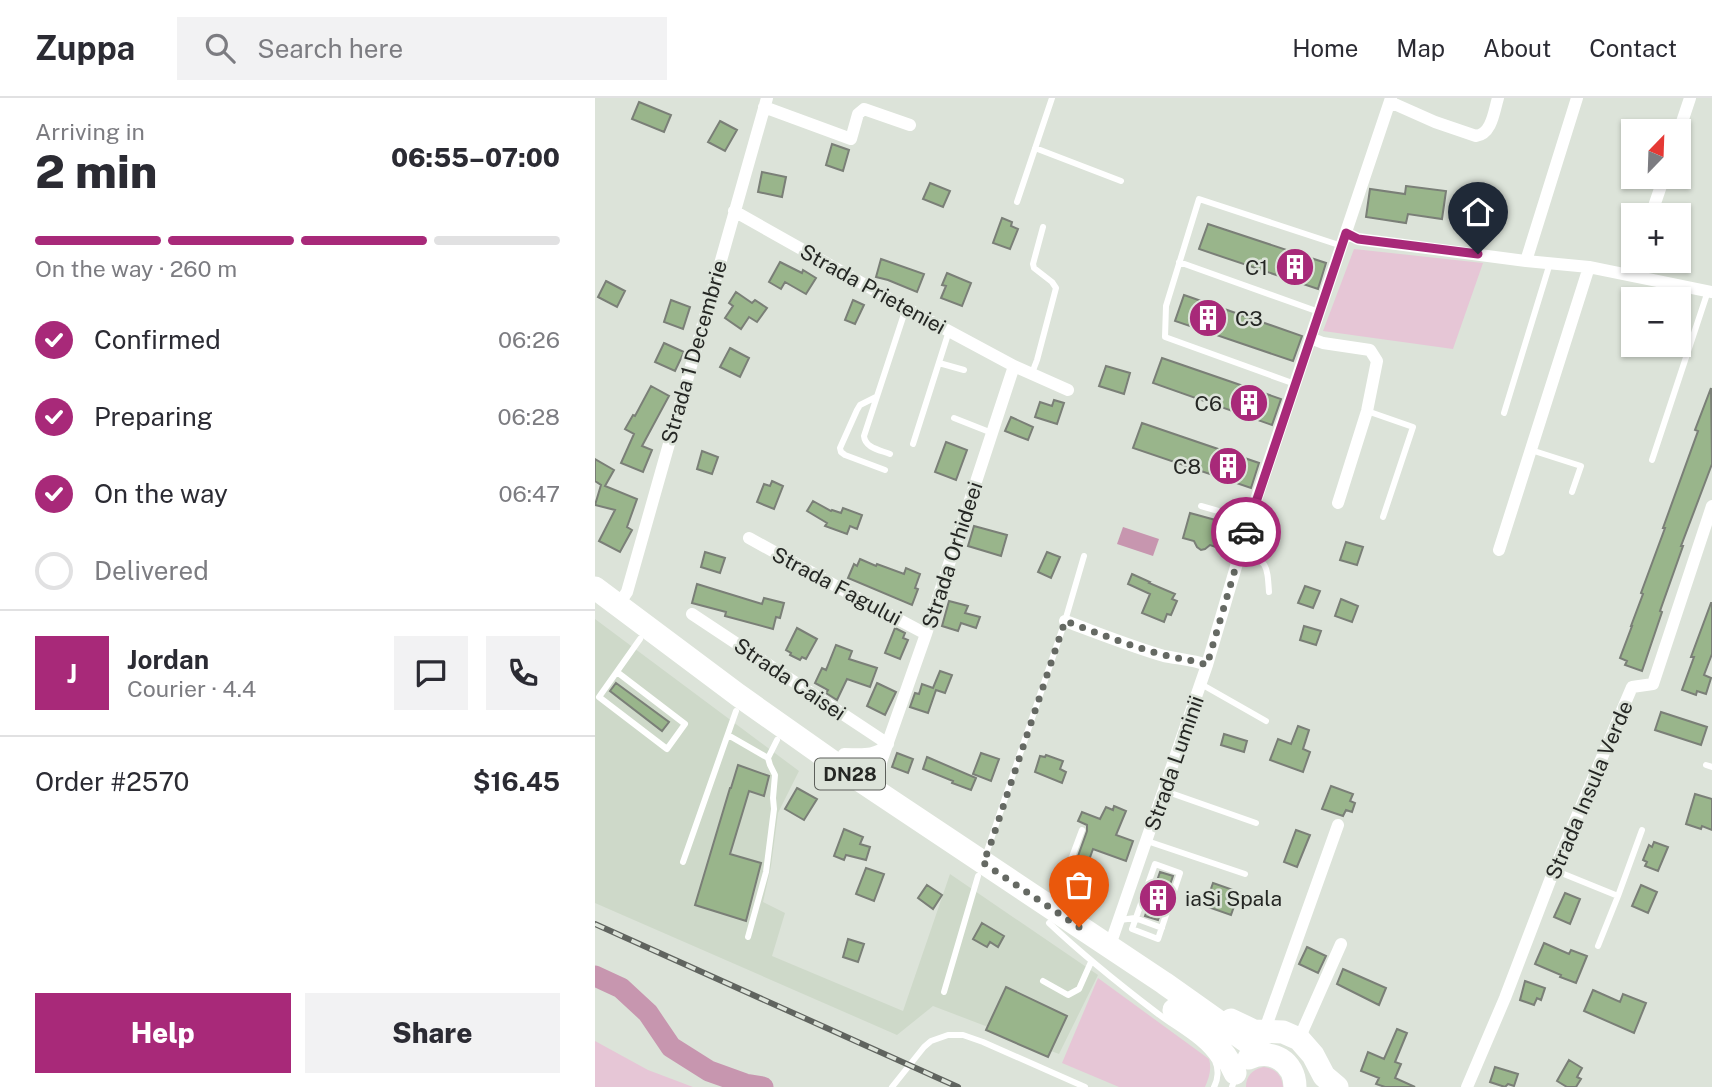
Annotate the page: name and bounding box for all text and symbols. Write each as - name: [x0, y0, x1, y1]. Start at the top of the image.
- search box: [177, 17, 667, 80]
- text: Zuppa: [35, 29, 135, 67]
- icon: search: [201, 29, 239, 67]
- text: Search here: [257, 33, 403, 64]
- text: Home: [1292, 34, 1358, 62]
- text: Map: [1396, 34, 1445, 62]
- text: About: [1483, 34, 1551, 62]
- text: Contact: [1589, 34, 1677, 62]
- text: Arriving in: [35, 118, 145, 145]
- north arrow: [1621, 119, 1691, 189]
- map controls: [1621, 119, 1691, 357]
- text: 06:55–07:00: [391, 142, 560, 173]
- text: 2 min: [35, 144, 157, 198]
- pin: [1448, 182, 1508, 254]
- icon: home: [1459, 193, 1497, 231]
- button: +: [1621, 203, 1691, 273]
- street label: Strada Prieteniei: [796, 239, 950, 339]
- building icon: C1: [1274, 246, 1316, 288]
- text: On the way · 260 m: [35, 255, 237, 282]
- place label: C1: [1245, 255, 1268, 280]
- street label: Strada 1 Decembrie: [656, 257, 732, 447]
- button: −: [1621, 287, 1691, 357]
- building icon: C3: [1187, 297, 1229, 339]
- place label: C3: [1235, 306, 1263, 331]
- icon: check: [35, 321, 73, 359]
- text: Confirmed: [94, 324, 221, 355]
- text: 06:26: [498, 326, 560, 353]
- building icon: C6: [1228, 382, 1270, 424]
- place label: C6: [1194, 391, 1222, 416]
- icon: check: [35, 398, 73, 436]
- text: Preparing: [94, 401, 213, 432]
- text: 06:28: [498, 403, 560, 430]
- building icon: C8: [1207, 445, 1249, 487]
- place label: C8: [1173, 454, 1201, 479]
- icon: check: [35, 475, 73, 513]
- text: On the way: [94, 478, 228, 509]
- street label: Strada Orhideei: [917, 478, 987, 632]
- text: 06:47: [498, 480, 560, 507]
- courier: [1211, 497, 1281, 567]
- icon: car: [1227, 513, 1265, 551]
- street label: Strada Fagului: [768, 541, 906, 631]
- text: Delivered: [94, 555, 209, 586]
- street label: Strada Caisei: [729, 632, 851, 726]
- button: chat: [394, 636, 468, 710]
- button: phone: [486, 636, 560, 710]
- text: Jordan: [127, 644, 209, 675]
- text: J: [67, 658, 77, 689]
- text: Courier · 4.4: [127, 675, 256, 702]
- street label: Strada Luminii: [1139, 692, 1209, 834]
- street label: Strada Insula Verde: [1540, 697, 1638, 883]
- road number: DN28: [815, 758, 885, 790]
- text: Order #2570: [35, 766, 189, 797]
- text: $16.45: [473, 766, 560, 797]
- pin: [1049, 855, 1109, 927]
- icon: bag: [1060, 866, 1098, 904]
- building icon: iaSi Spala: [1137, 877, 1179, 919]
- place label: iaSi Spala: [1185, 886, 1282, 911]
- button: Help: [35, 993, 291, 1073]
- button: Share: [305, 993, 560, 1073]

